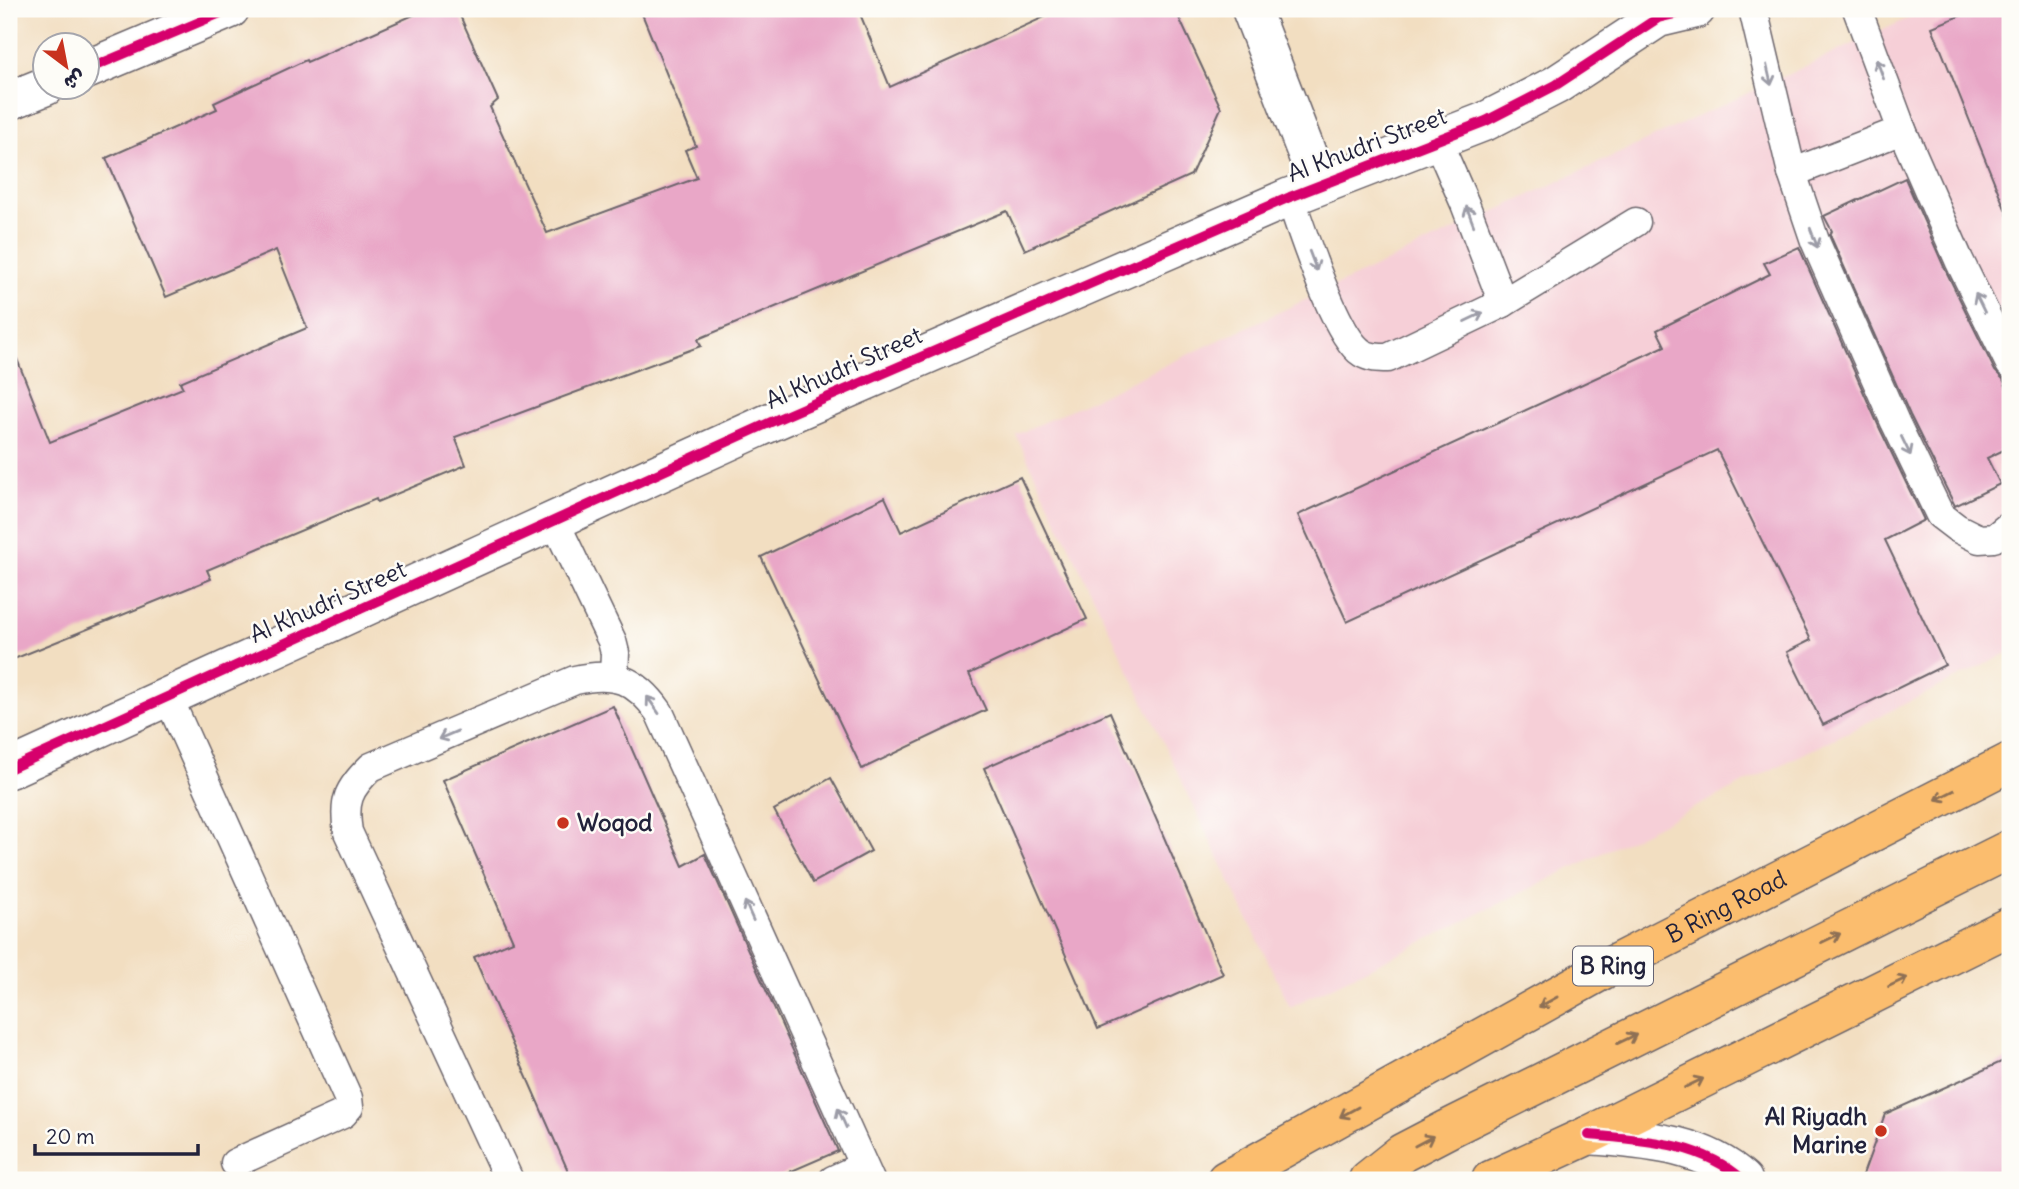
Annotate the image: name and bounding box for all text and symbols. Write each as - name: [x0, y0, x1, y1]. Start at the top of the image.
- north arrow: [32, 32, 102, 102]
- one-way arrow: [1872, 59, 1885, 81]
- one-way arrow: [1763, 63, 1776, 86]
- text: ش: [60, 65, 90, 96]
- street label: Al Khudri Street: [1283, 100, 1450, 188]
- one-way arrow: [1463, 206, 1475, 228]
- one-way arrow: [1809, 226, 1821, 248]
- one-way arrow: [1308, 250, 1321, 272]
- one-way arrow: [1973, 293, 1987, 314]
- one-way arrow: [1463, 310, 1484, 323]
- street label: Al Khudri Street: [761, 319, 926, 415]
- one-way arrow: [1900, 435, 1914, 456]
- street label: Al Khudri Street: [245, 553, 410, 649]
- one-way arrow: [646, 696, 660, 715]
- one-way arrow: [437, 729, 459, 742]
- one-way arrow: [1935, 789, 1956, 802]
- place label: Woqod: [577, 807, 652, 837]
- marker: Woqod: [555, 815, 571, 831]
- street label: B Ring Road: [1660, 863, 1791, 949]
- one-way arrow: [742, 901, 755, 922]
- one-way arrow: [1820, 931, 1841, 945]
- road number: B Ring: [1573, 946, 1653, 986]
- one-way arrow: [1887, 975, 1908, 988]
- one-way arrow: [1538, 995, 1558, 1009]
- one-way arrow: [1616, 1032, 1637, 1046]
- one-way arrow: [1683, 1076, 1704, 1089]
- place label: Al Riyadh Marine: [1765, 1101, 1867, 1159]
- one-way arrow: [1339, 1106, 1360, 1119]
- one-way arrow: [835, 1108, 848, 1130]
- scale bar: [35, 1112, 198, 1156]
- text: 20 m: [46, 1123, 95, 1150]
- marker: Al Riyadh Marine: [1873, 1123, 1889, 1139]
- one-way arrow: [1413, 1134, 1433, 1148]

